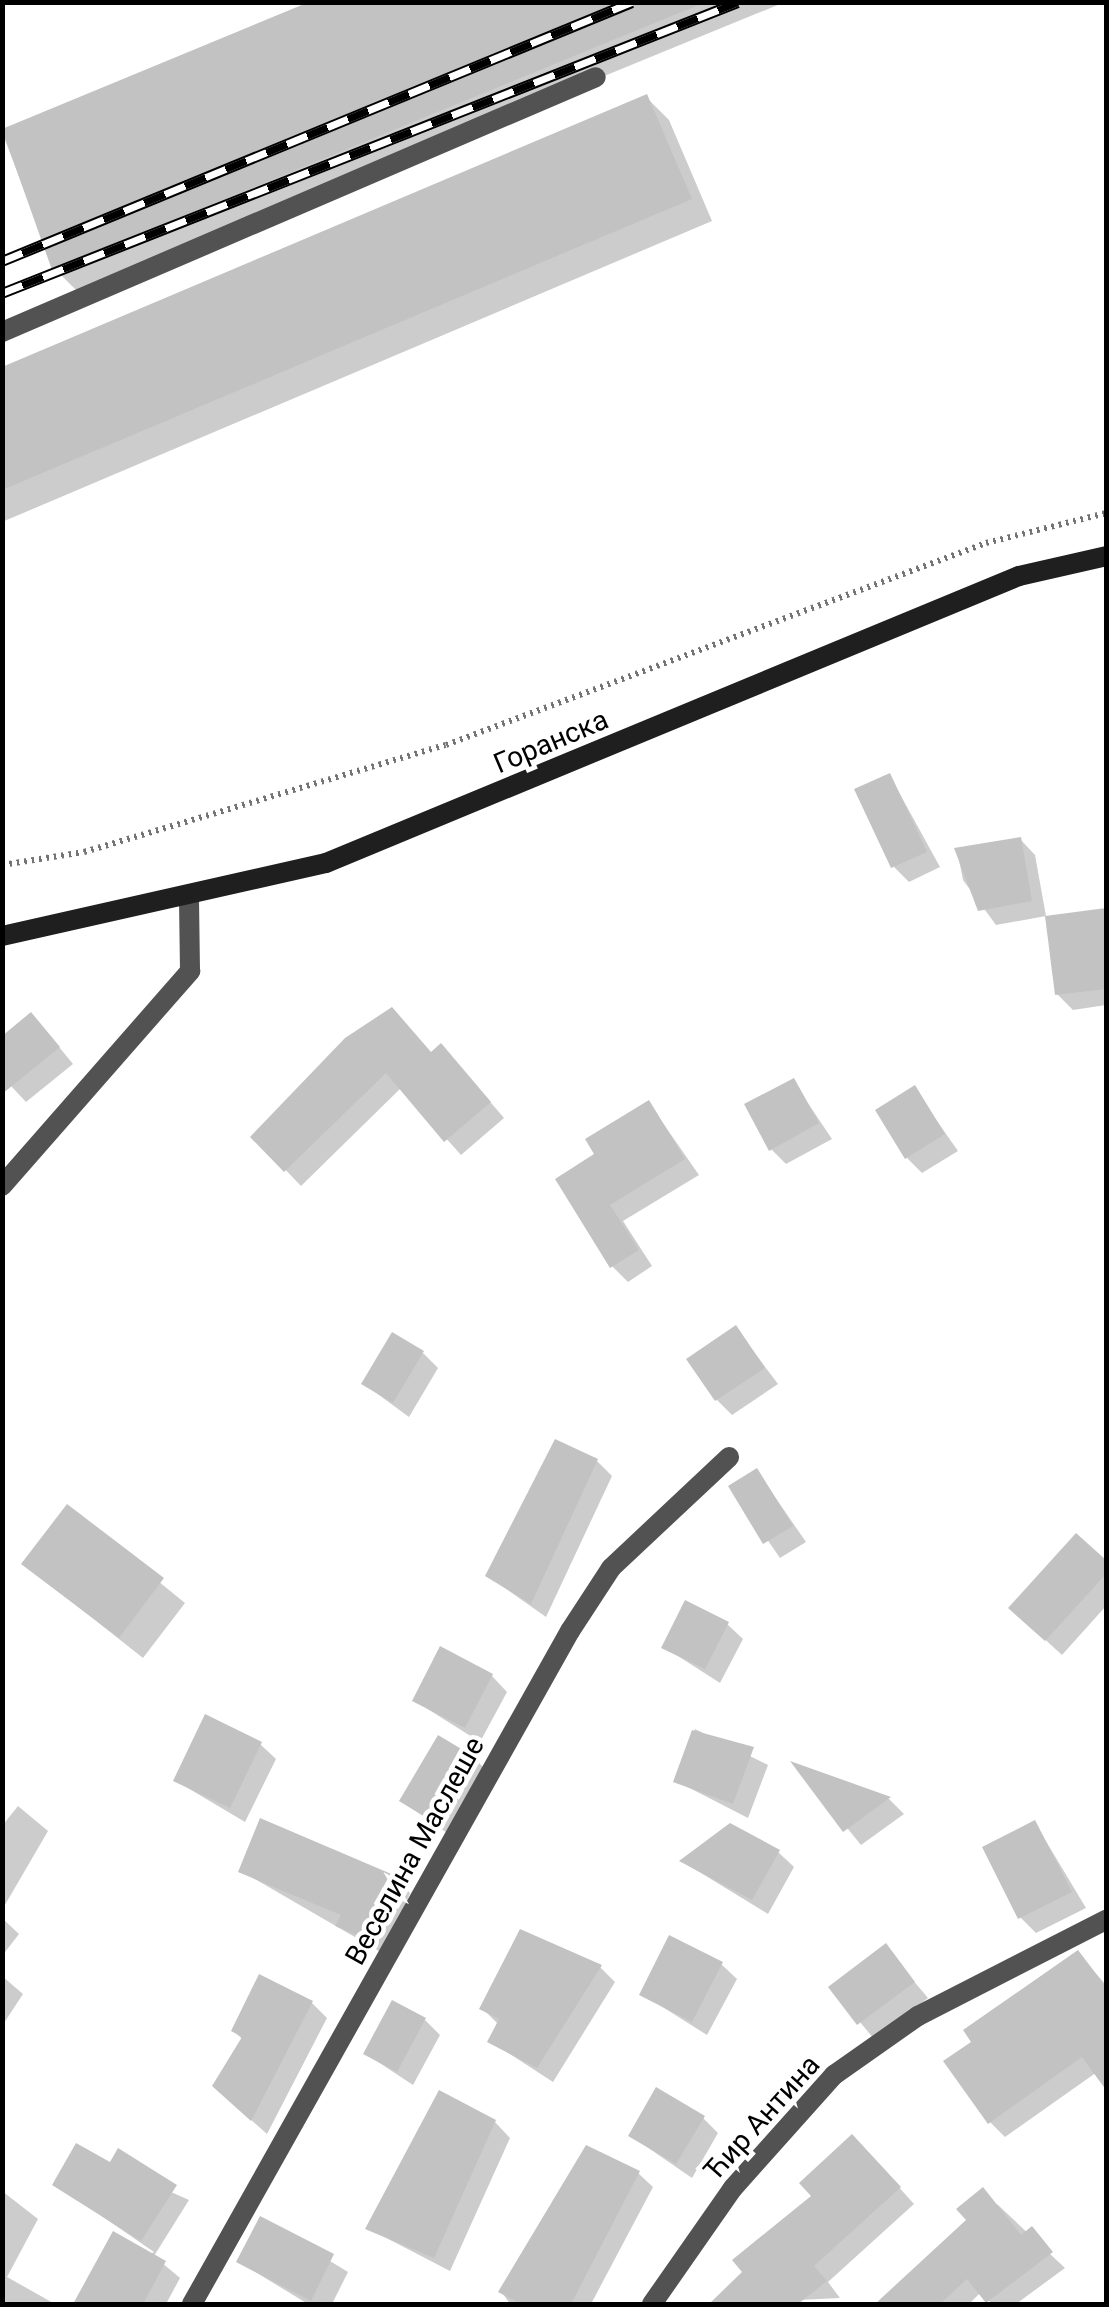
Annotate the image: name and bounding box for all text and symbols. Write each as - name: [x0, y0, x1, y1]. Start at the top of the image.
- street label: Горанска: [489, 703, 613, 781]
- street label: Веселина Маслеше: [338, 1731, 492, 1971]
- street label: Ћир Антина: [697, 2048, 827, 2188]

